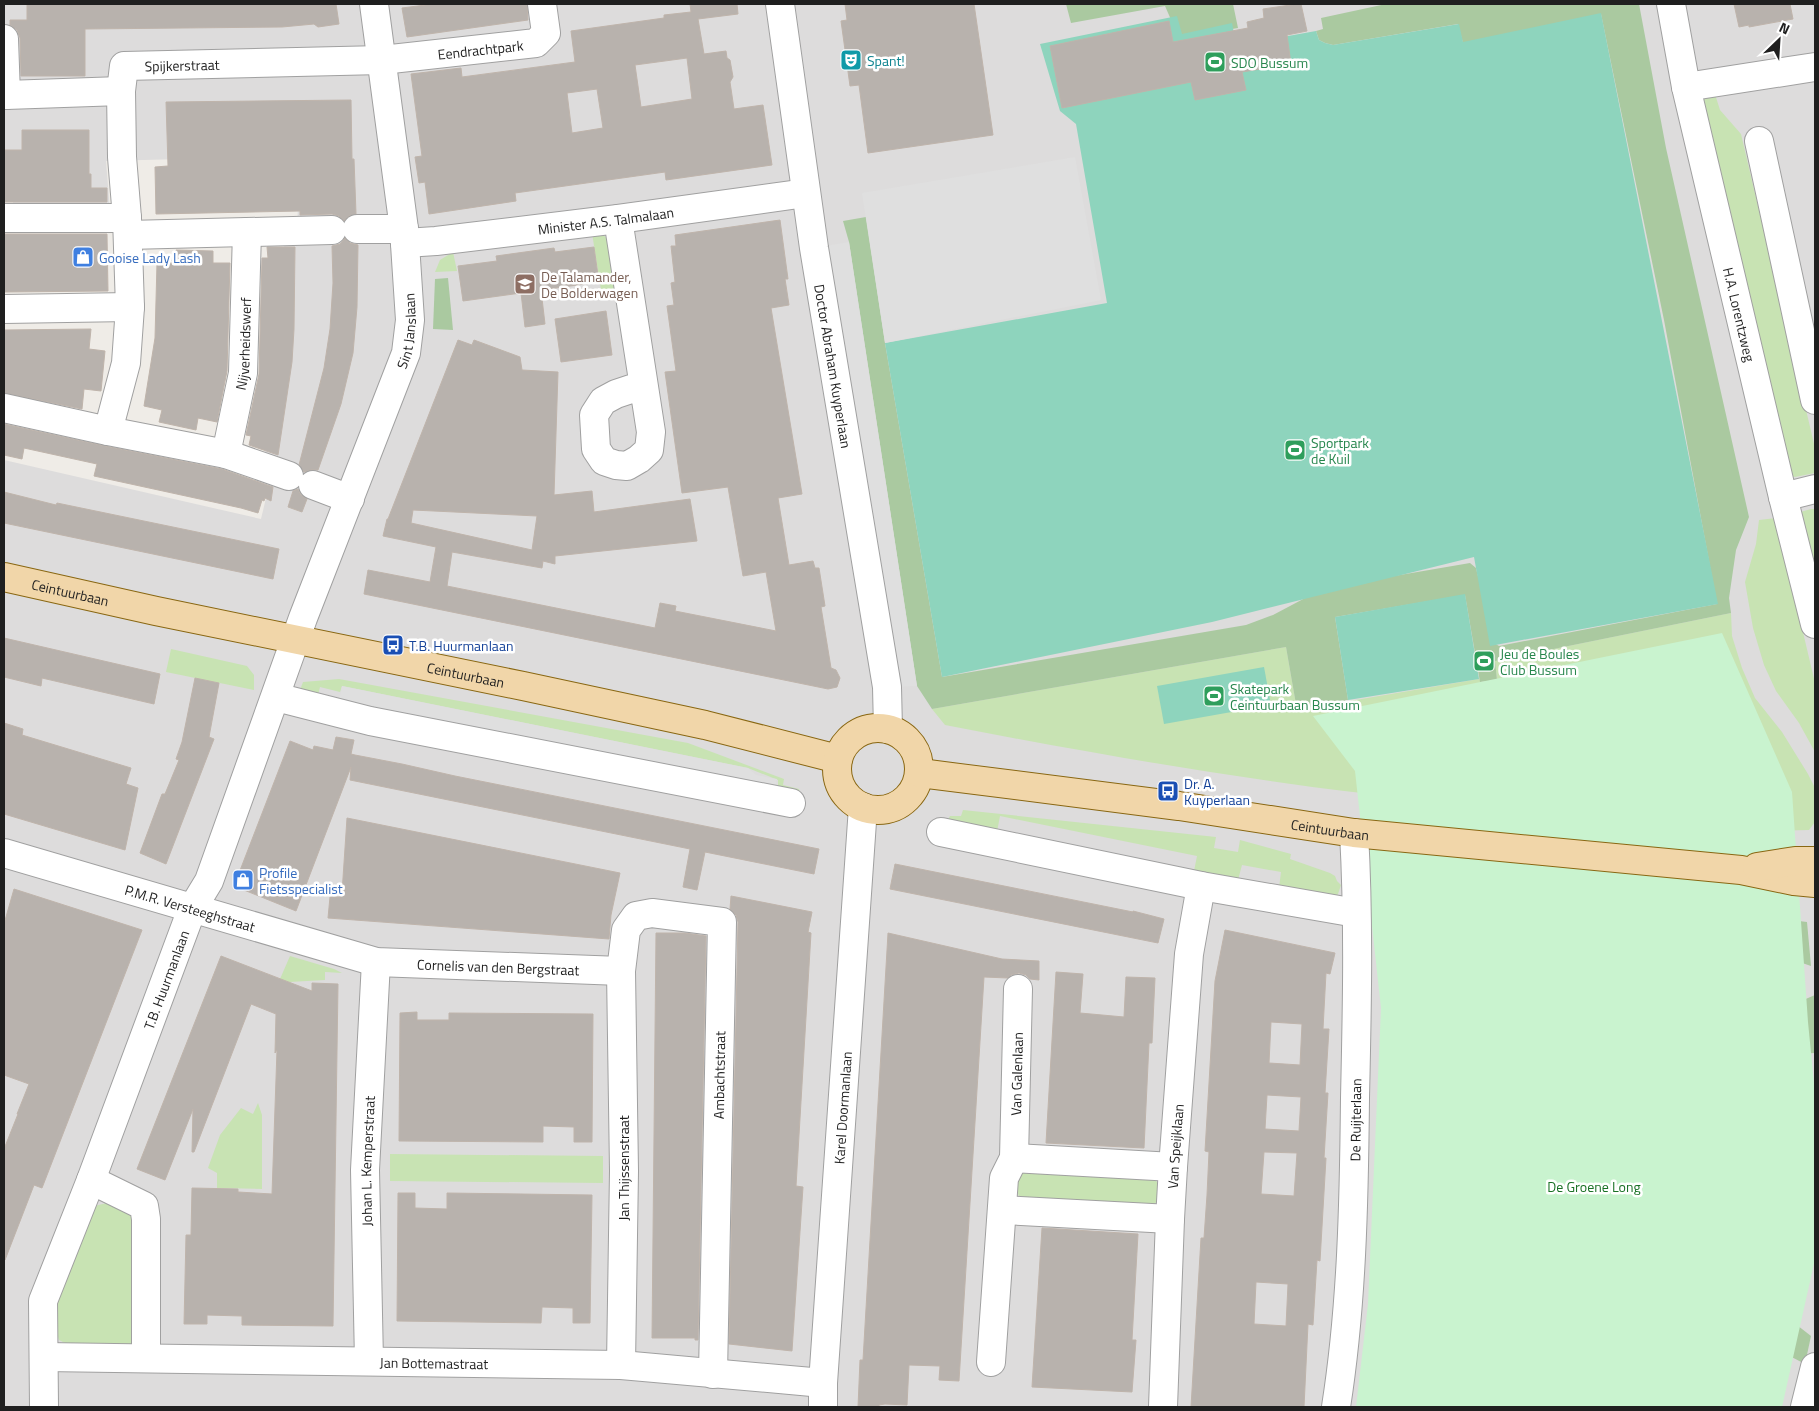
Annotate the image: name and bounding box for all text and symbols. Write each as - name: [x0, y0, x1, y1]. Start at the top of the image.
- north arrow: [1754, 15, 1804, 65]
- text: N: [1776, 16, 1794, 39]
- street label: Eendrachtpark: [437, 34, 525, 64]
- theatre icon: Spant!: [839, 48, 863, 72]
- place label: Spant!: [867, 50, 905, 71]
- sports icon: SDO Bussum: [1203, 50, 1227, 74]
- place label: SDO Bussum: [1231, 52, 1308, 73]
- street label: Spijkerstraat: [144, 53, 220, 76]
- street label: Minister A.S. Talmalaan: [536, 201, 675, 239]
- shop icon: Gooise Lady Lash: [71, 245, 95, 269]
- place label: Gooise Lady Lash: [99, 247, 201, 268]
- street label: H.A. Lorentzweg: [1718, 265, 1761, 364]
- place label: De Talamander, De Bolderwagen: [541, 266, 638, 303]
- school or university icon: De Talamander, De Bolderwagen: [513, 272, 537, 296]
- street label: Doctor Abraham Kuyperlaan: [810, 282, 858, 450]
- street label: Sint Janslaan: [390, 292, 421, 372]
- street label: Nijverheidswerf: [229, 297, 256, 392]
- place label: Sportpark de Kuil: [1311, 432, 1369, 469]
- sports icon: Sportpark de Kuil: [1283, 438, 1307, 462]
- street label: Ceintuurbaan: [30, 573, 111, 611]
- bus stop icon: T.B. Huurmanlaan: [381, 633, 405, 657]
- place label: T.B. Huurmanlaan: [409, 635, 513, 656]
- place label: Jeu de Boules Club Bussum: [1500, 643, 1579, 680]
- sports icon: Jeu de Boules Club Bussum: [1472, 649, 1496, 673]
- street label: Ceintuurbaan: [425, 656, 507, 692]
- place label: Skatepark Ceintuurbaan Bussum: [1230, 678, 1360, 715]
- sports icon: Skatepark Ceintuurbaan Bussum: [1202, 684, 1226, 708]
- place label: Dr. A. Kuyperlaan: [1184, 773, 1250, 810]
- bus stop icon: Dr. A. Kuyperlaan: [1156, 779, 1180, 803]
- street label: Ceintuurbaan: [1290, 813, 1370, 845]
- place label: Profile Fietsspecialist: [259, 862, 343, 899]
- shop icon: Profile Fietsspecialist: [231, 868, 255, 892]
- street label: P.M.R. Versteeghstraat: [122, 878, 258, 937]
- street label: T.B. Huurmanlaan: [138, 927, 194, 1032]
- street label: Cornelis van den Bergstraat: [417, 953, 580, 980]
- street label: Ambachtstraat: [708, 1031, 730, 1119]
- street label: Van Galenlaan: [1005, 1032, 1027, 1116]
- street label: Karel Doormanlaan: [828, 1051, 857, 1165]
- street label: De Ruijterlaan: [1344, 1078, 1366, 1162]
- street label: Johan L. Kemperstraat: [354, 1095, 379, 1227]
- street label: Van Speijklaan: [1161, 1103, 1188, 1189]
- street label: Jan Thijssenstraat: [613, 1115, 634, 1221]
- park label: De Groene Long: [1547, 1176, 1641, 1197]
- street label: Jan Bottemastraat: [380, 1351, 488, 1374]

